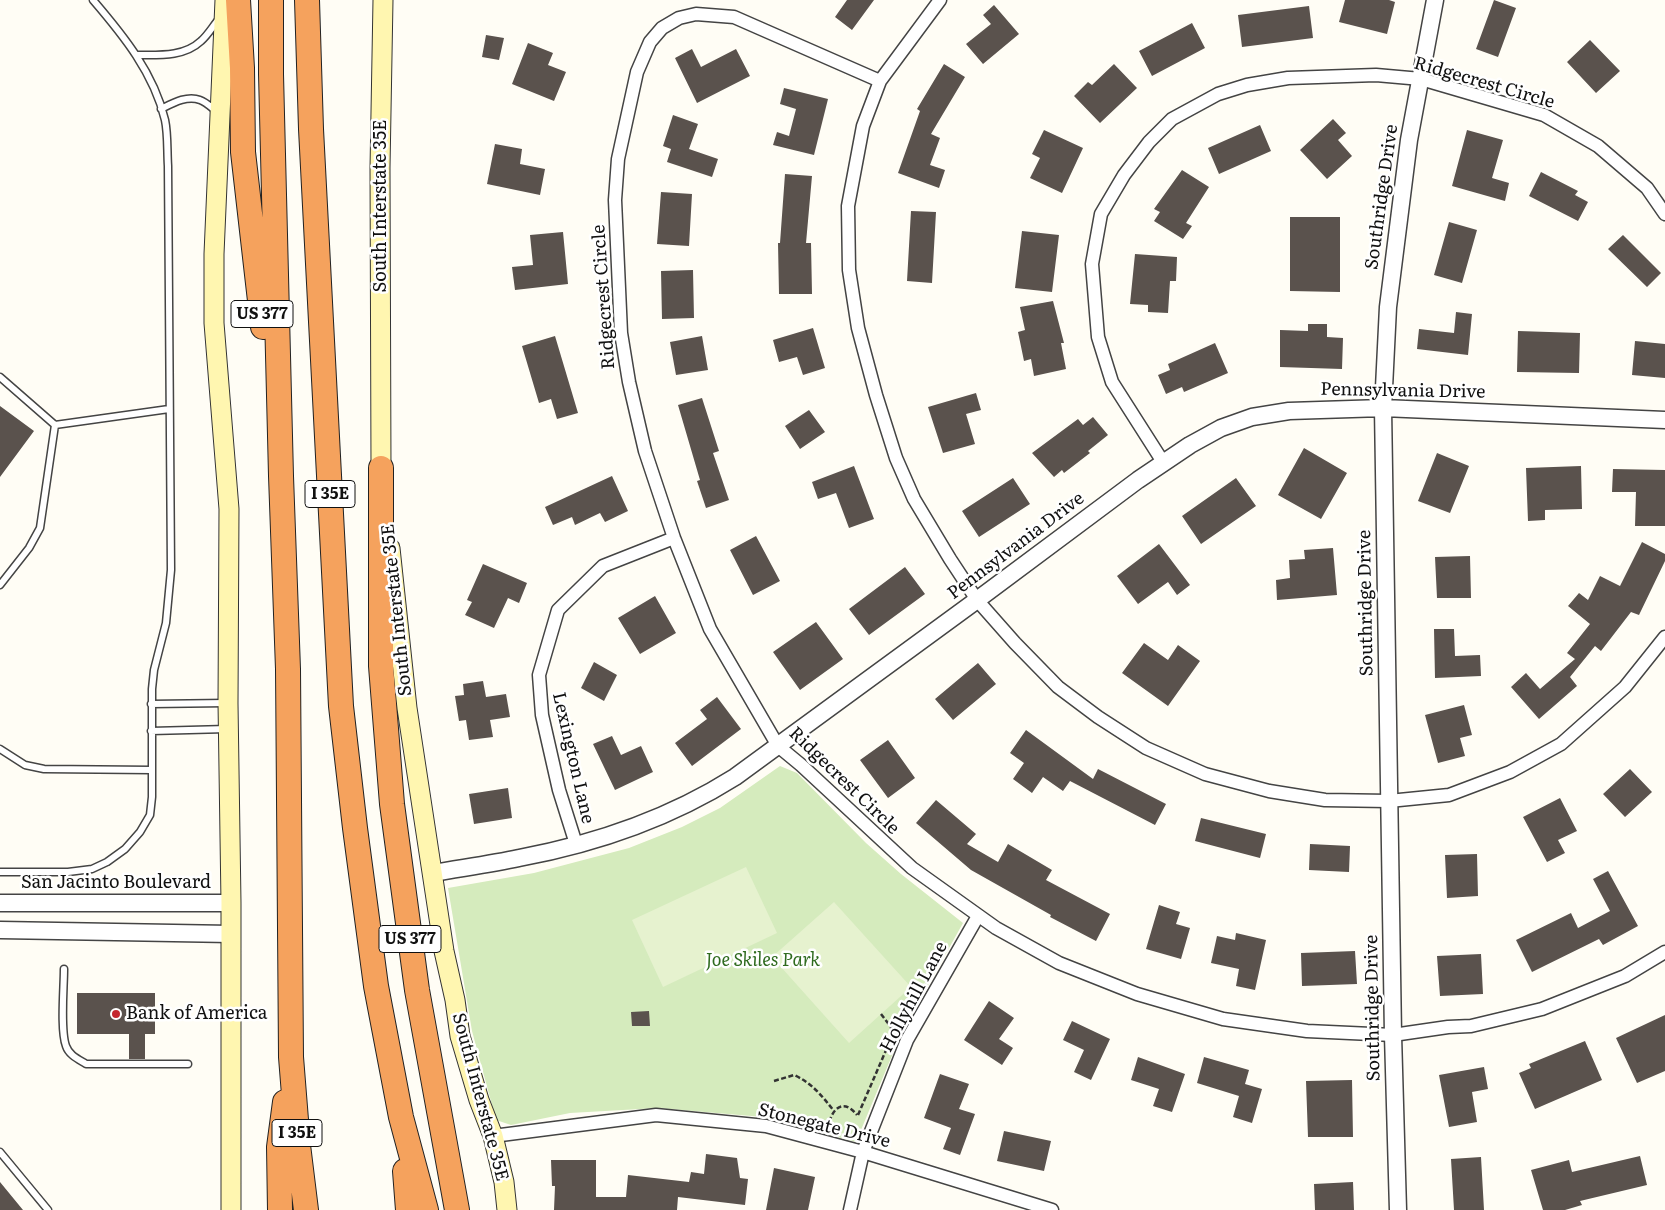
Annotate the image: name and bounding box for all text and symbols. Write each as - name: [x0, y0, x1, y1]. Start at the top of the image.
- street label: Ridgecrest Circle: [1411, 53, 1557, 113]
- street label: South Interstate 35E: [370, 119, 392, 293]
- street label: Southridge Drive: [1361, 123, 1403, 271]
- street label: Ridgecrest Circle: [588, 224, 620, 370]
- road number: US 377: [231, 300, 293, 328]
- street label: Pennsylvania Drive: [1320, 379, 1486, 403]
- road number: I 35E: [305, 480, 355, 508]
- street label: Pennsylvania Drive: [944, 488, 1088, 604]
- street label: South Interstate 35E: [377, 523, 417, 697]
- street label: Southridge Drive: [1354, 530, 1378, 676]
- street label: Lexington Lane: [547, 690, 599, 826]
- street label: Ridgecrest Circle: [784, 723, 904, 839]
- street label: San Jacinto Boulevard: [21, 872, 211, 894]
- road number: US 377: [379, 926, 441, 952]
- street label: Southridge Drive: [1361, 935, 1385, 1081]
- street label: Hollyhill Lane: [876, 938, 952, 1056]
- park label: Joe Skiles Park: [706, 950, 820, 972]
- place label: Bank of America: [126, 1003, 268, 1025]
- marker: Bank of America: [110, 1008, 122, 1020]
- street label: South Interstate 35E: [447, 1011, 513, 1183]
- street label: Stonegate Drive: [756, 1099, 892, 1153]
- road number: I 35E: [272, 1120, 322, 1146]

